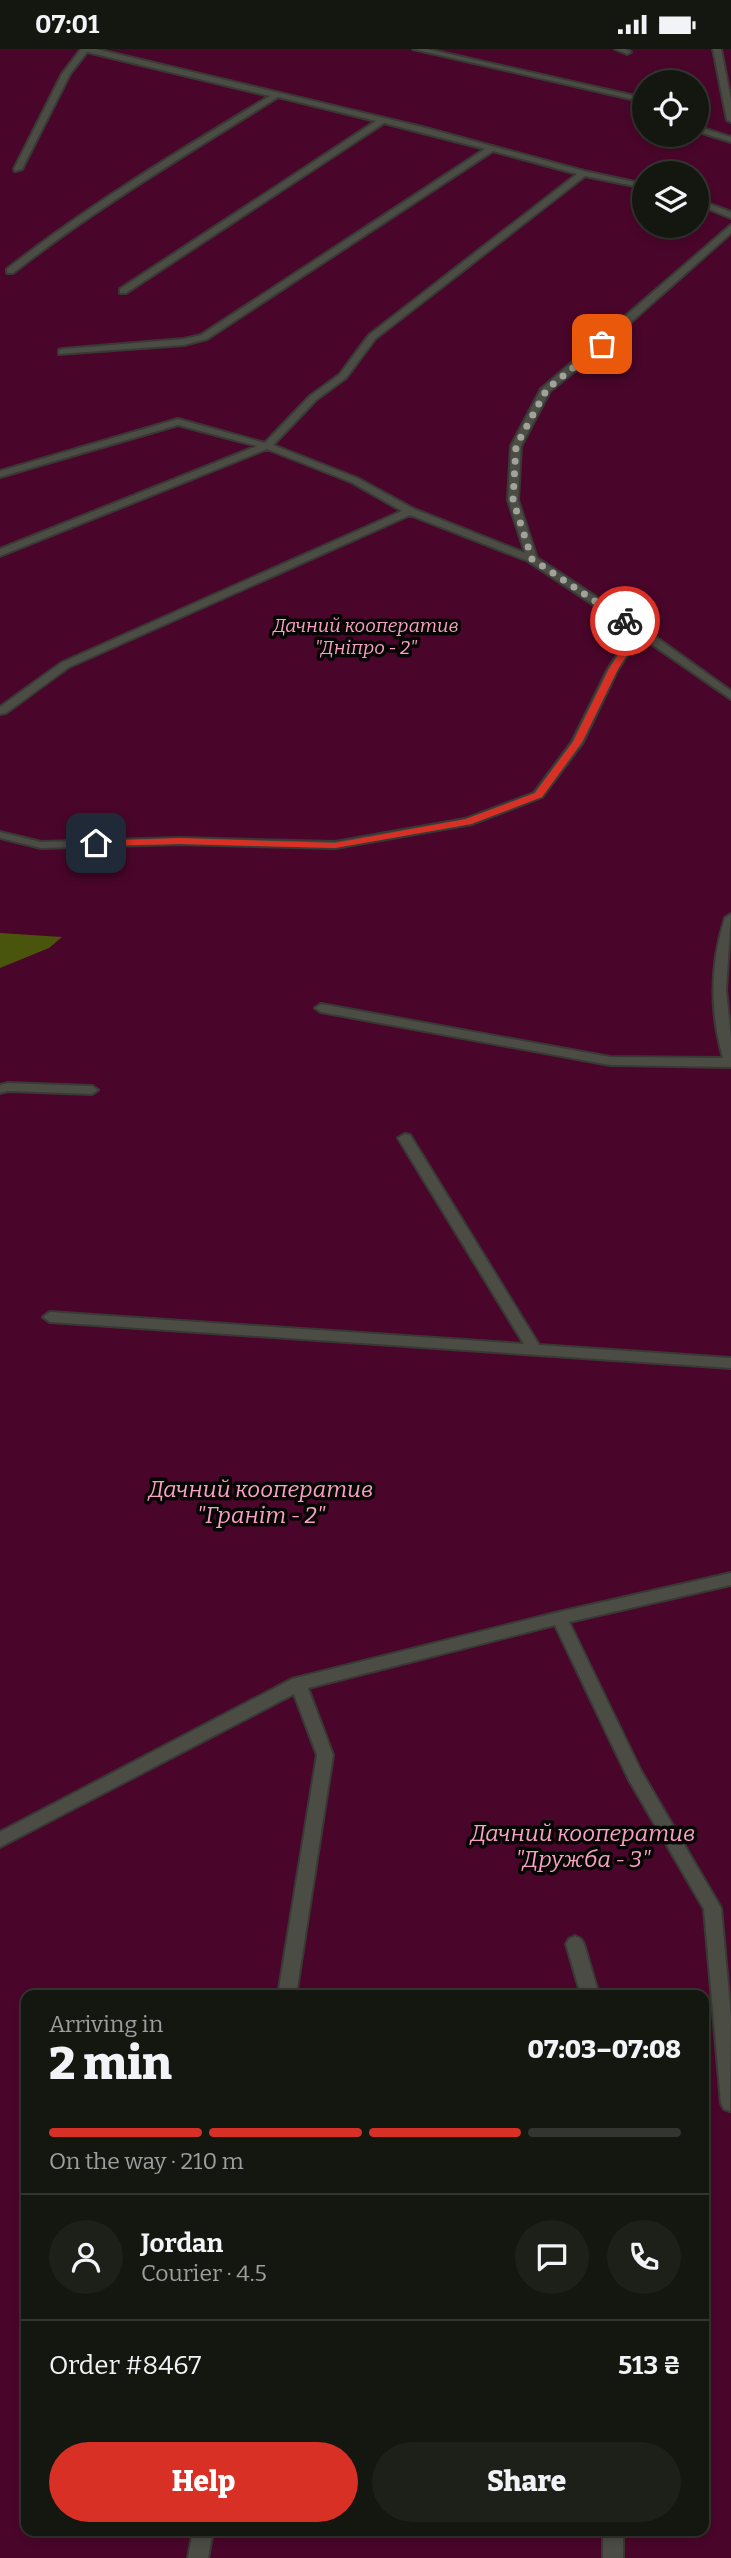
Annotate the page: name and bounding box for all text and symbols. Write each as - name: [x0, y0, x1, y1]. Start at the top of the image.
- text: 07:01: [35, 9, 99, 40]
- map controls: [632, 70, 709, 238]
- button: locate: [632, 70, 709, 147]
- button: layers: [632, 161, 709, 238]
- pin: [572, 314, 632, 374]
- icon: bag: [583, 325, 621, 363]
- courier: [590, 586, 660, 656]
- icon: bike: [606, 602, 644, 640]
- park label: Дачний кооператив "Дніпро - 2": [271, 614, 459, 659]
- pin: [66, 813, 126, 873]
- icon: home: [77, 824, 115, 862]
- park label: Дачний кооператив "Граніт - 2": [147, 1475, 373, 1529]
- park label: Дачний кооператив "Дружба - 3": [469, 1819, 695, 1873]
- text: Arriving in: [49, 2010, 163, 2038]
- text: 07:03–07:08: [528, 2034, 681, 2065]
- text: 2 min: [49, 2036, 172, 2091]
- text: On the way · 210 m: [49, 2147, 244, 2175]
- button: person: [49, 2220, 123, 2294]
- button: chat: [515, 2220, 589, 2294]
- button: phone: [607, 2220, 681, 2294]
- text: Jordan: [141, 2228, 223, 2259]
- text: Courier · 4.5: [141, 2259, 267, 2287]
- text: Order #8467: [49, 2350, 201, 2381]
- text: 513 ₴: [618, 2350, 681, 2381]
- button: Help: [49, 2442, 358, 2522]
- button: Share: [372, 2442, 681, 2522]

